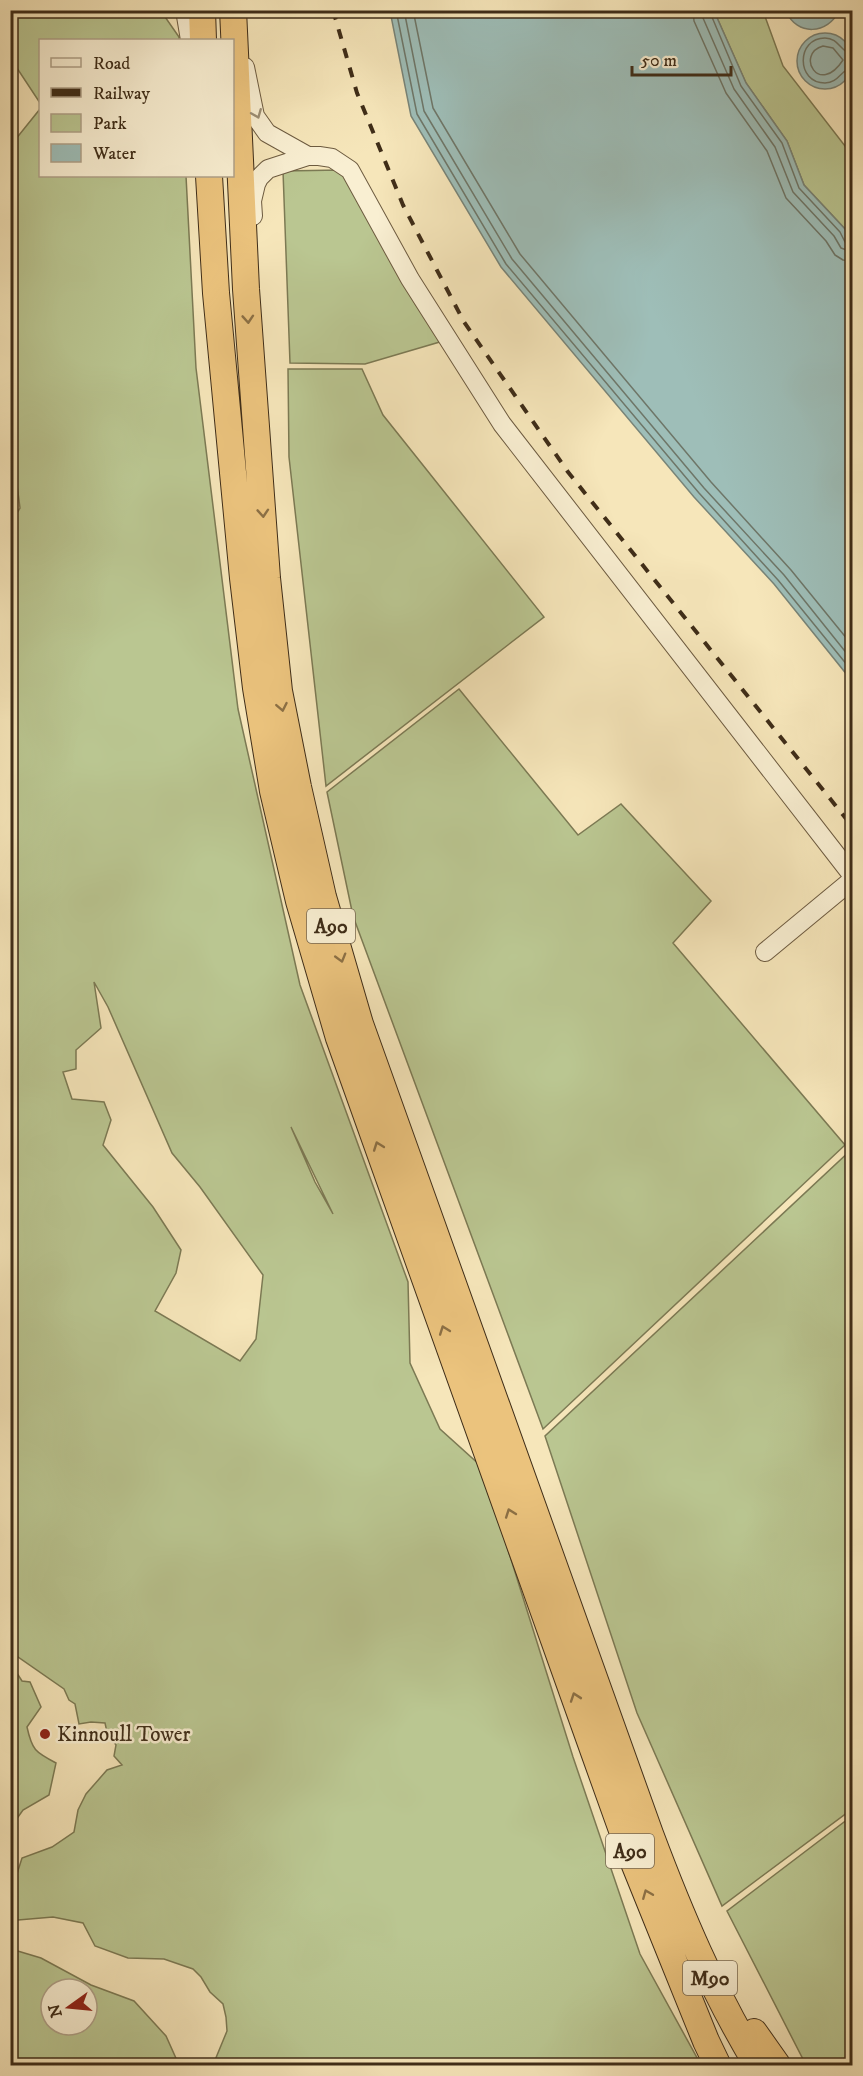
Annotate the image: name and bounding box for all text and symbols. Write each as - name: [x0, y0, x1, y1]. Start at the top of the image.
- legend: [39, 39, 234, 177]
- scale bar: [632, 39, 731, 77]
- text: 50 m: [641, 50, 677, 72]
- text: Road: [93, 53, 130, 75]
- text: Railway: [93, 83, 151, 105]
- one-way arrow: [249, 109, 262, 119]
- text: Park: [93, 113, 127, 135]
- text: Water: [92, 143, 136, 165]
- one-way arrow: [241, 314, 254, 323]
- one-way arrow: [256, 509, 269, 518]
- one-way arrow: [275, 702, 288, 712]
- road number: A90: [307, 909, 355, 943]
- one-way arrow: [333, 953, 346, 963]
- one-way arrow: [372, 1141, 385, 1152]
- one-way arrow: [438, 1325, 451, 1336]
- one-way arrow: [504, 1508, 517, 1519]
- one-way arrow: [569, 1692, 582, 1703]
- place label: Kinnoull Tower: [57, 1722, 190, 1748]
- marker: Kinnoull Tower: [38, 1727, 52, 1741]
- road number: A90: [606, 1834, 654, 1868]
- one-way arrow: [642, 1889, 654, 1900]
- road number: M90: [683, 1961, 737, 1995]
- north arrow: [39, 1977, 99, 2037]
- text: N: [44, 2002, 67, 2020]

